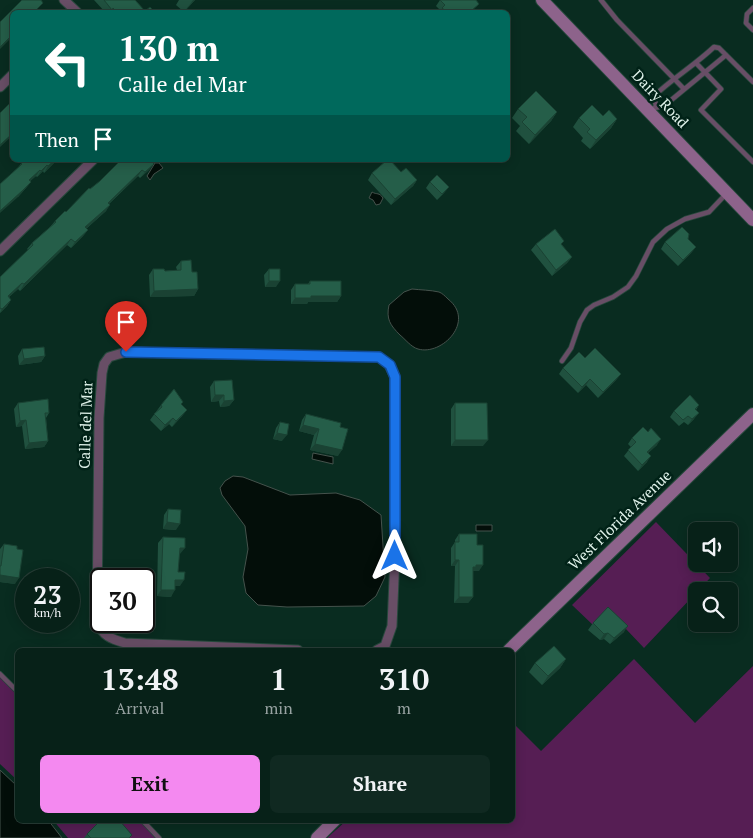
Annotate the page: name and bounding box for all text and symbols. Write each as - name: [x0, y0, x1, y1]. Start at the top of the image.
- text: 130 m: [118, 25, 219, 71]
- icon: left: [35, 30, 100, 95]
- street label: Dairy Road: [628, 65, 693, 132]
- text: Calle del Mar: [118, 69, 247, 98]
- icon: arrive: [89, 125, 117, 153]
- text: Then: [35, 127, 79, 152]
- pin: [105, 301, 147, 352]
- icon: arrive: [112, 308, 140, 336]
- street label: Calle del Mar: [73, 380, 97, 469]
- street label: West Florida Avenue: [563, 465, 675, 574]
- map controls: [688, 522, 738, 632]
- button: sound: [688, 522, 738, 572]
- position arrow: [368, 529, 420, 581]
- speed limit sign: 30: [90, 568, 155, 633]
- text: 23: [33, 578, 62, 611]
- button: search: [688, 582, 738, 632]
- text: km/h: [34, 605, 61, 620]
- text: 13:48: [101, 659, 179, 699]
- text: 1: [270, 659, 287, 699]
- text: 310: [378, 659, 429, 699]
- text: Arrival: [115, 697, 164, 719]
- text: min: [265, 697, 293, 719]
- text: m: [397, 697, 411, 719]
- button: Exit: [40, 755, 260, 813]
- button: Share: [270, 755, 490, 813]

